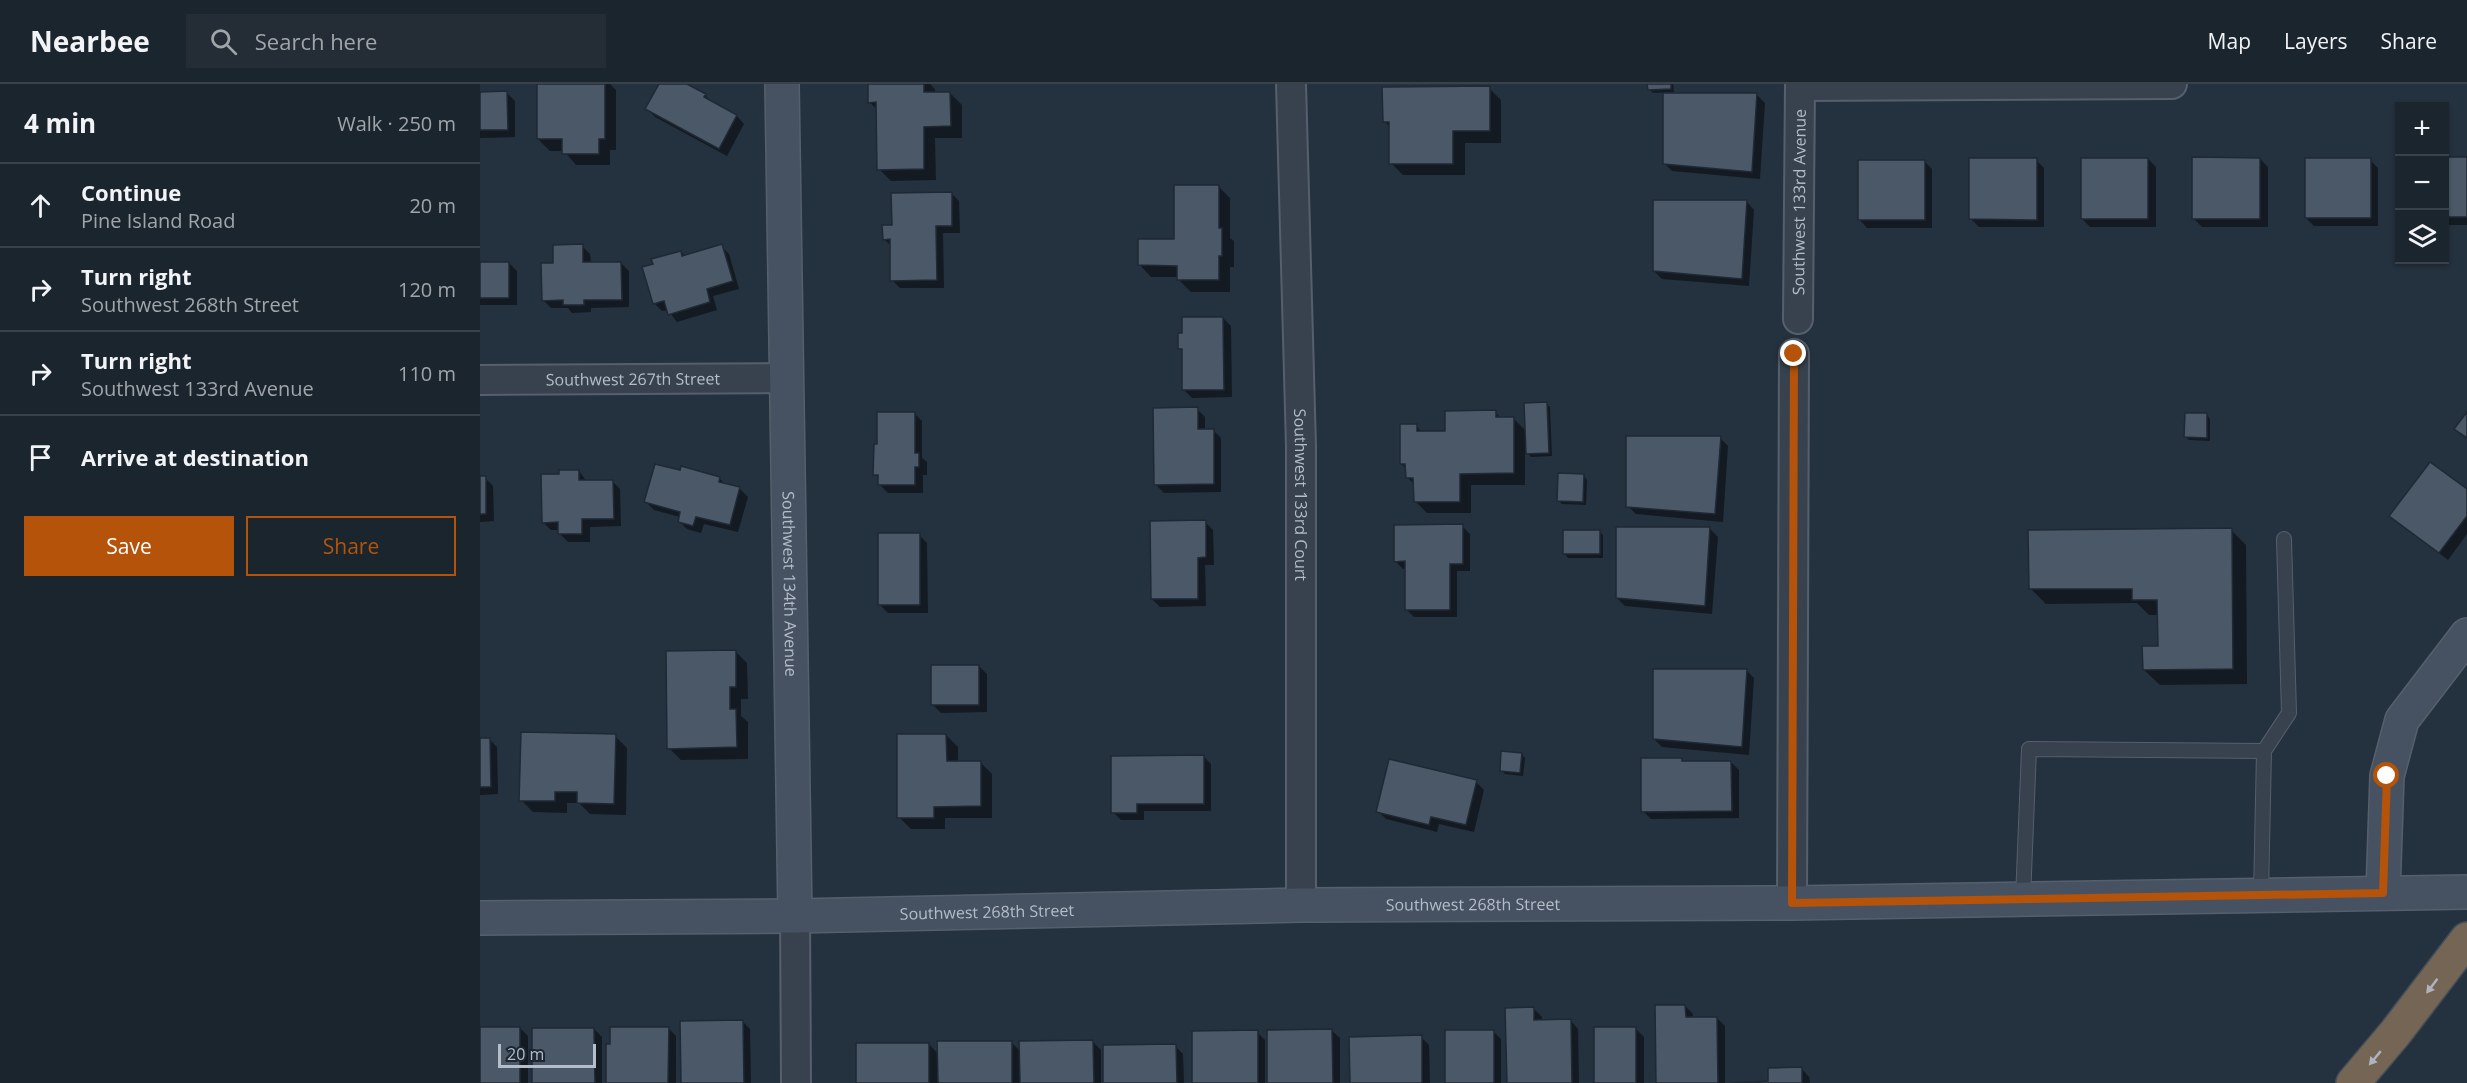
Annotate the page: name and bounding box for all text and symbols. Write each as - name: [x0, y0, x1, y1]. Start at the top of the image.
- search box: [186, 14, 606, 68]
- text: Nearbee: [30, 22, 150, 60]
- icon: search: [207, 25, 240, 58]
- text: Search here: [255, 26, 377, 56]
- text: Map: [2208, 27, 2251, 55]
- text: Layers: [2284, 27, 2348, 55]
- text: Share: [2381, 27, 2437, 55]
- map controls: [2395, 102, 2449, 264]
- button: +: [2395, 102, 2449, 156]
- text: 4 min: [24, 105, 96, 141]
- street label: Southwest 133rd Avenue: [1787, 109, 1811, 295]
- text: Walk · 250 m: [337, 110, 456, 137]
- button: −: [2395, 156, 2449, 210]
- text: Continue: [81, 177, 181, 207]
- icon: ahead: [24, 189, 57, 222]
- text: 20 m: [409, 192, 456, 219]
- text: Pine Island Road: [81, 207, 235, 234]
- button: layers: [2395, 210, 2449, 264]
- text: Turn right: [81, 261, 192, 291]
- icon: right: [24, 273, 57, 306]
- text: 120 m: [398, 276, 456, 303]
- text: Southwest 268th Street: [81, 291, 299, 318]
- route end: [1780, 340, 1806, 366]
- text: Turn right: [81, 345, 192, 375]
- icon: right: [24, 357, 57, 390]
- text: 110 m: [398, 360, 456, 387]
- street label: Southwest 267th Street: [546, 367, 721, 391]
- text: Southwest 133rd Avenue: [81, 375, 314, 402]
- street label: Southwest 133rd Court: [1289, 408, 1312, 581]
- icon: arrive: [24, 441, 57, 474]
- text: Arrive at destination: [81, 442, 309, 472]
- street label: Southwest 134th Avenue: [777, 491, 802, 677]
- button: Save: [24, 516, 234, 576]
- button: Share: [246, 516, 456, 576]
- route start: [2373, 762, 2399, 788]
- street label: Southwest 268th Street: [1386, 893, 1560, 916]
- street label: Southwest 268th Street: [900, 899, 1075, 925]
- one-way arrow: [2426, 978, 2438, 993]
- scale bar: [498, 1041, 596, 1068]
- text: 20 m: [507, 1043, 544, 1065]
- one-way arrow: [2368, 1050, 2381, 1066]

